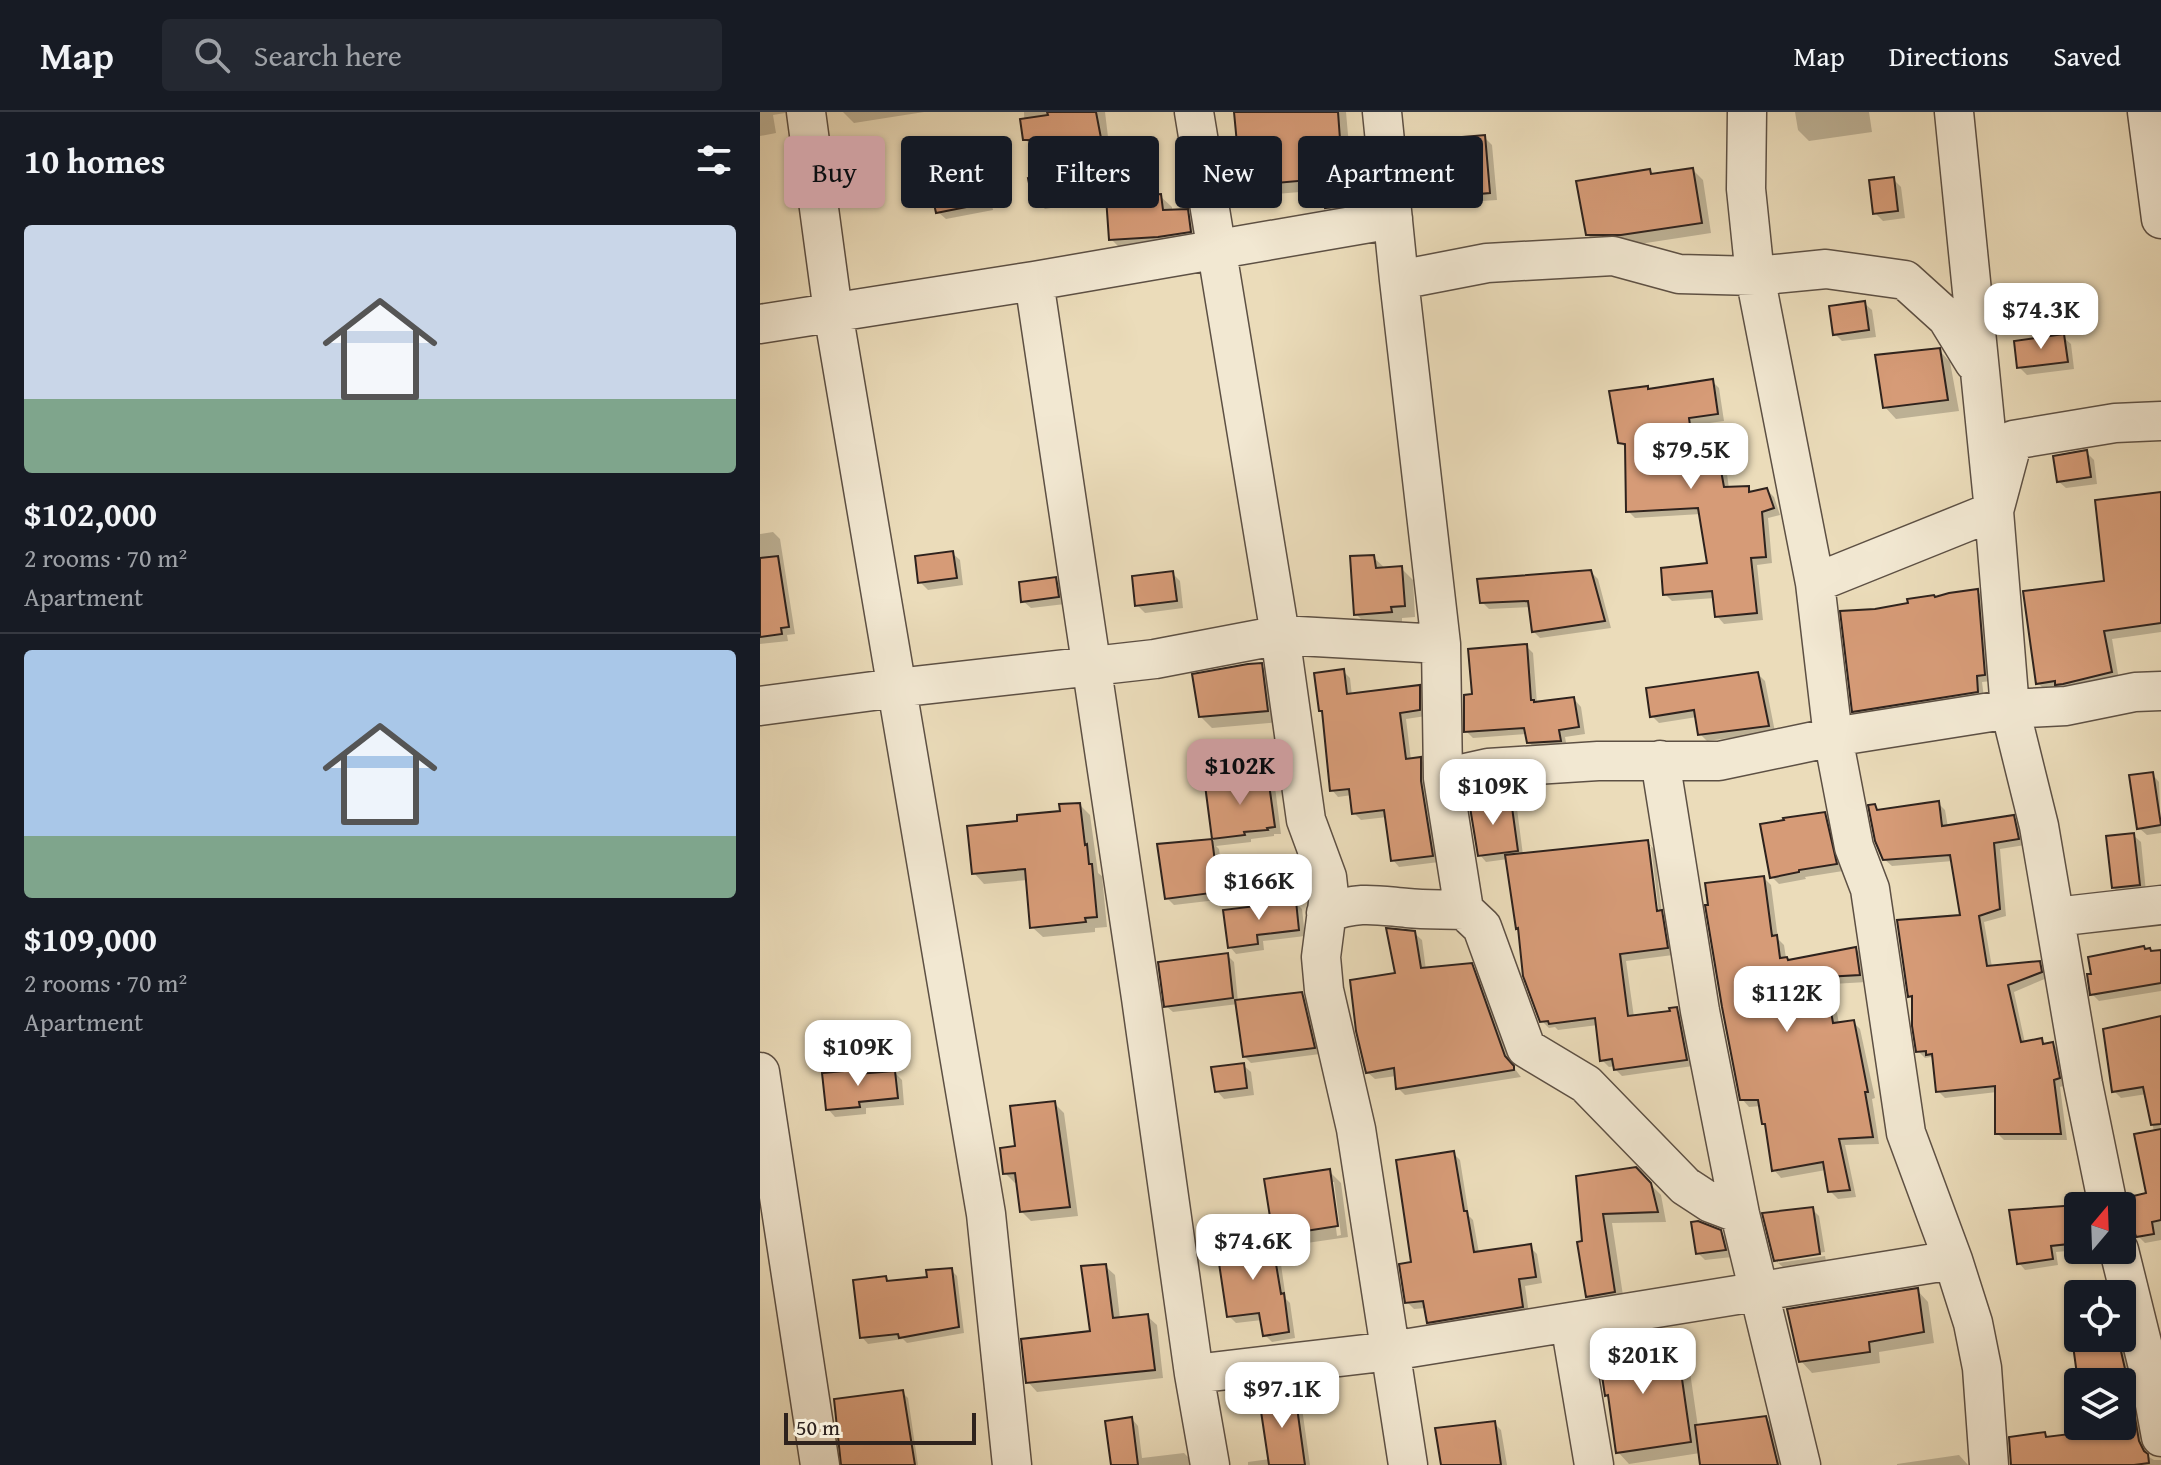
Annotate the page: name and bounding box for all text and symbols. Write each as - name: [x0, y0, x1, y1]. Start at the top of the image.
- search box: [162, 19, 722, 91]
- text: Map: [40, 27, 114, 83]
- icon: search: [190, 33, 234, 77]
- text: Search here: [254, 33, 402, 77]
- text: Map: [1793, 35, 1845, 76]
- text: Directions: [1889, 35, 2009, 76]
- text: Saved: [2053, 35, 2121, 76]
- text: 10 homes: [24, 136, 165, 185]
- chip: Buy: [784, 136, 885, 208]
- chip: Rent: [901, 136, 1012, 208]
- chip: Filters: [1028, 136, 1159, 208]
- chip: New: [1175, 136, 1282, 208]
- chip: Apartment: [1298, 136, 1483, 208]
- icon: filters: [692, 138, 736, 182]
- icon: home: [308, 277, 452, 421]
- pin: $74.3K: [1976, 283, 2106, 351]
- text: $74.3K: [2002, 289, 2080, 328]
- pin: $79.5K: [1626, 423, 1756, 491]
- text: $79.5K: [1652, 429, 1730, 468]
- text: $102,000: [24, 489, 157, 538]
- text: 2 rooms · 70 m²: [24, 538, 187, 577]
- text: Apartment: [24, 577, 143, 616]
- icon: home: [308, 702, 452, 846]
- pin: $102K: [1184, 739, 1296, 807]
- text: $102K: [1205, 745, 1275, 784]
- pin: $109K: [1437, 759, 1549, 827]
- text: $109K: [1458, 765, 1528, 804]
- pin: $166K: [1203, 854, 1315, 922]
- text: $166K: [1224, 860, 1294, 899]
- text: $109,000: [24, 914, 157, 963]
- text: 2 rooms · 70 m²: [24, 963, 187, 1002]
- pin: $112K: [1731, 966, 1843, 1034]
- text: $112K: [1752, 972, 1822, 1011]
- text: Apartment: [24, 1002, 143, 1041]
- pin: $109K: [802, 1020, 914, 1088]
- text: $109K: [823, 1026, 893, 1065]
- north arrow: [2064, 1192, 2136, 1264]
- map controls: [2064, 1192, 2136, 1440]
- pin: $74.6K: [1188, 1214, 1318, 1282]
- text: $74.6K: [1214, 1220, 1292, 1259]
- button: locate: [2064, 1280, 2136, 1352]
- pin: $201K: [1587, 1328, 1699, 1396]
- text: $201K: [1608, 1334, 1678, 1373]
- pin: $97.1K: [1217, 1362, 1347, 1430]
- text: $97.1K: [1243, 1368, 1321, 1407]
- button: layers: [2064, 1368, 2136, 1440]
- scale bar: [784, 1409, 976, 1445]
- text: 50 m: [796, 1411, 840, 1443]

